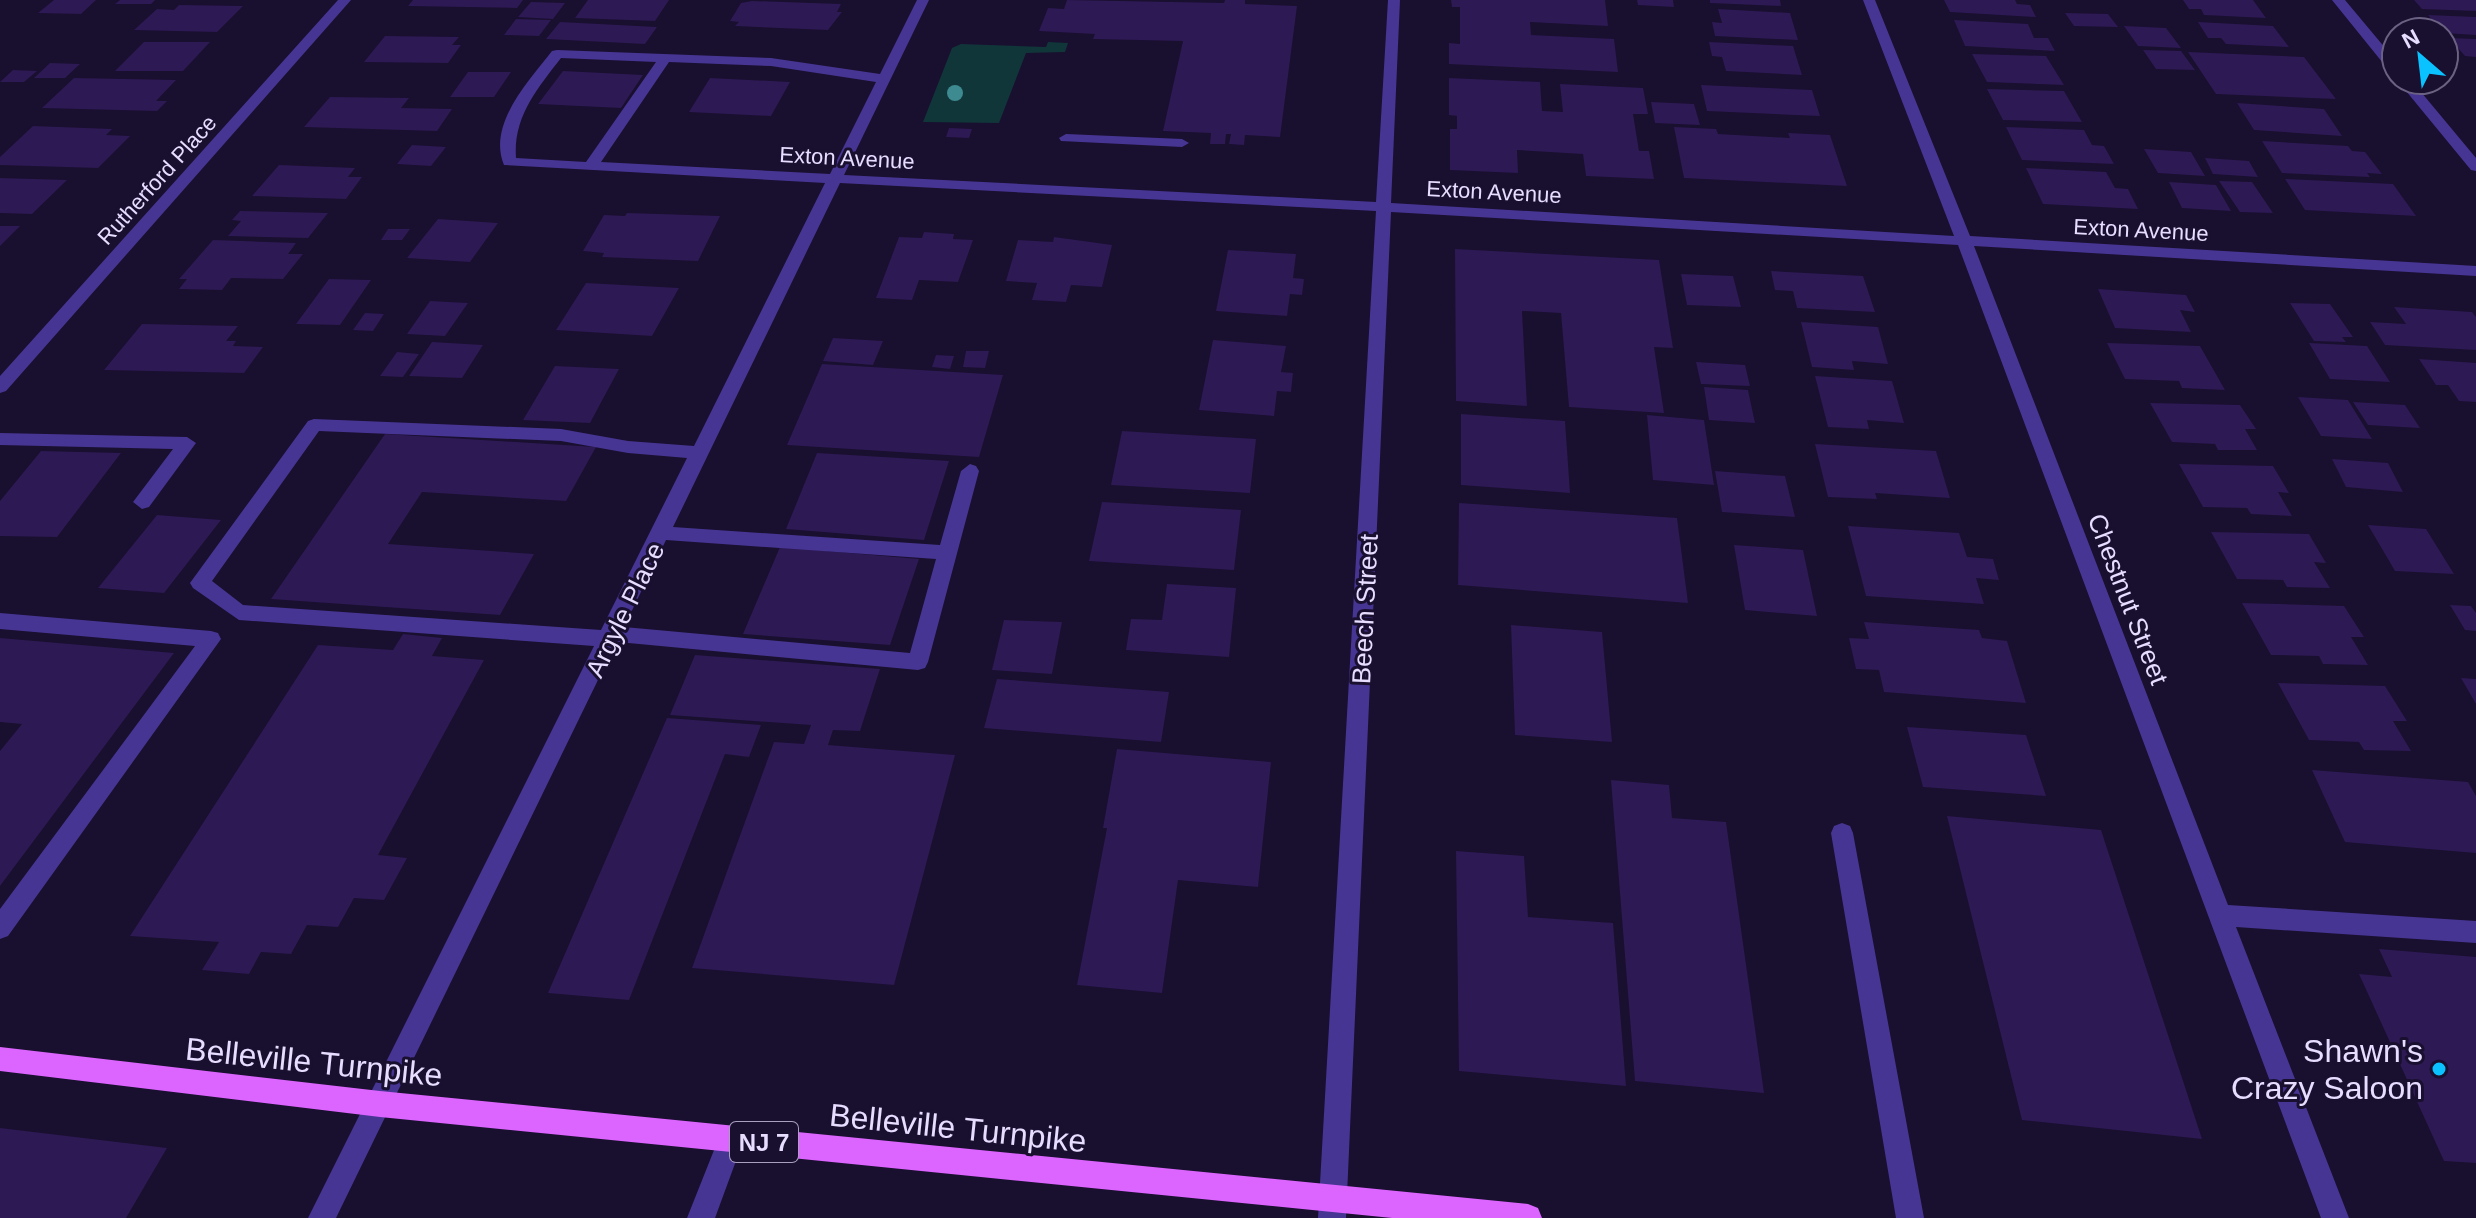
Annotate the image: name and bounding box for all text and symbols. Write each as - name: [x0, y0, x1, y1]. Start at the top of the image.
- north arrow: [2380, 16, 2460, 96]
- text: N: [2398, 24, 2424, 54]
- street label: Rutherford Place: [92, 110, 222, 250]
- street label: Exton Avenue: [779, 142, 915, 174]
- street label: Exton Avenue: [1426, 176, 1562, 208]
- street label: Exton Avenue: [2073, 214, 2209, 246]
- street label: Chestnut Street: [2082, 509, 2175, 689]
- street label: Beech Street: [1346, 532, 1384, 685]
- street label: Argyle Place: [580, 538, 670, 682]
- street label: Belleville Turnpike: [184, 1031, 444, 1093]
- place label: Shawn's Crazy Saloon: [2231, 1033, 2423, 1106]
- marker: Shawn's Crazy Saloon: [2430, 1060, 2448, 1078]
- street label: Belleville Turnpike: [828, 1097, 1088, 1159]
- road number: NJ 7: [730, 1122, 798, 1162]

